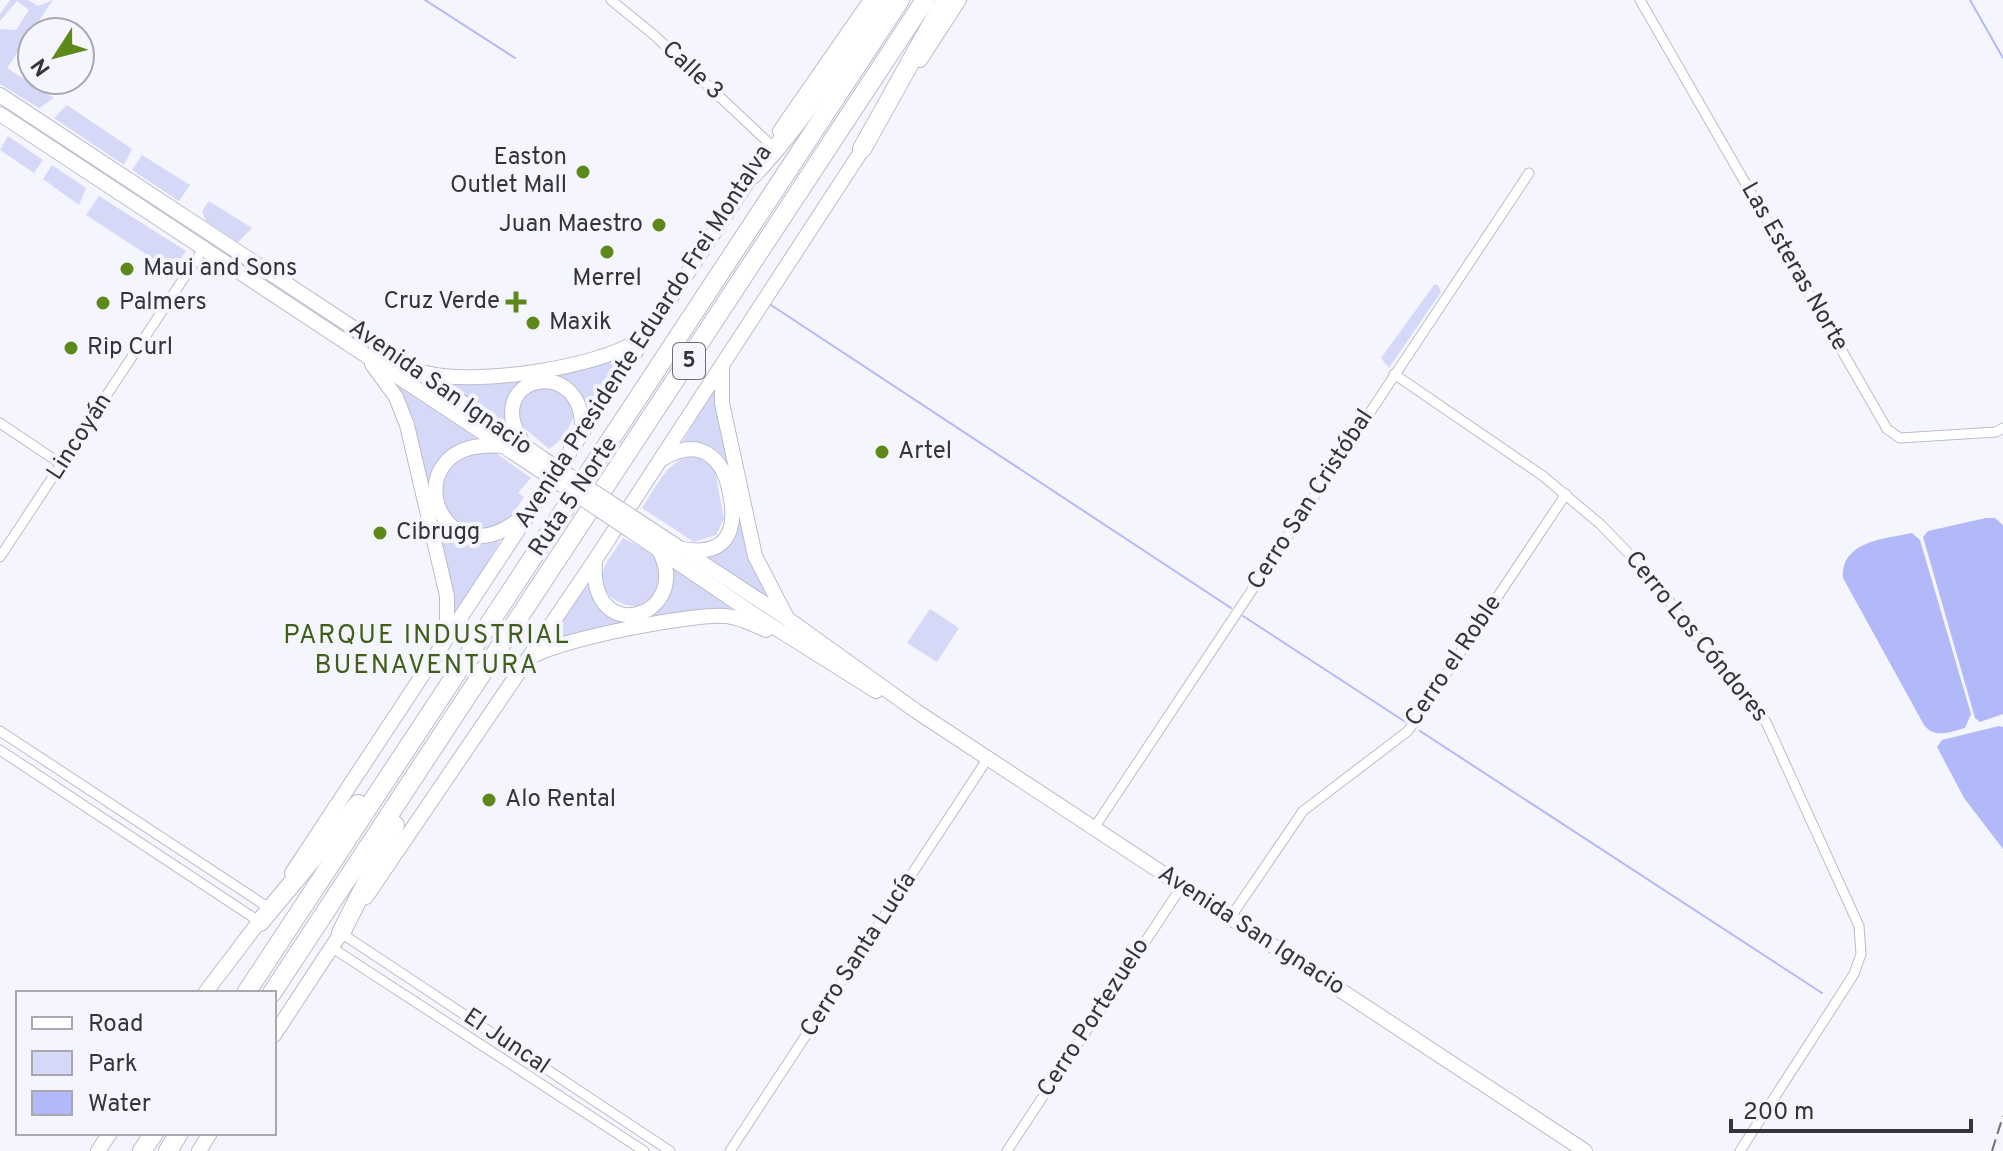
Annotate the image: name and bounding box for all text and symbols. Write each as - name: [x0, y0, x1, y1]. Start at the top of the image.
- north arrow: [16, 16, 96, 96]
- street label: Calle 3: [655, 35, 729, 107]
- text: N: [26, 52, 57, 81]
- street label: Avenida Presidente Eduardo Frei Montalva: [509, 140, 779, 534]
- place label: Easton Outlet Mall: [450, 143, 567, 201]
- marker: Easton Outlet Mall: [574, 163, 592, 181]
- street label: Las Esteras Norte: [1734, 177, 1854, 357]
- place label: Juan Maestro: [499, 210, 643, 240]
- marker: Juan Maestro: [650, 216, 668, 234]
- marker: Merrel: [598, 243, 616, 261]
- place label: Maui and Sons: [143, 254, 297, 284]
- marker: Maui and Sons: [118, 260, 136, 278]
- place label: Merrel: [572, 264, 642, 294]
- place label: Cruz Verde: [383, 287, 500, 317]
- place label: Palmers: [119, 288, 207, 318]
- marker: Cruz Verde: [507, 293, 525, 311]
- marker: Palmers: [94, 294, 112, 312]
- place label: Maxik: [549, 308, 612, 338]
- street label: Avenida San Ignacio: [343, 314, 537, 462]
- marker: Maxik: [524, 314, 542, 332]
- place label: Rip Curl: [87, 333, 173, 363]
- marker: Rip Curl: [62, 339, 80, 357]
- road number: 5: [673, 343, 705, 379]
- street label: Lincoyán: [41, 388, 119, 486]
- street label: Cerro San Cristóbal: [1241, 404, 1381, 596]
- street label: Ruta 5 Norte: [523, 431, 625, 563]
- place label: Artel: [898, 437, 952, 467]
- marker: Artel: [873, 443, 891, 461]
- place label: Cibrugg: [396, 518, 480, 548]
- marker: Cibrugg: [371, 524, 389, 542]
- street label: Cerro Los Cóndores: [1618, 545, 1774, 729]
- street label: Cerro el Roble: [1399, 590, 1509, 732]
- district label: PARQUE INDUSTRIAL BUENAVENTURA: [283, 620, 571, 683]
- place label: Alo Rental: [505, 785, 616, 815]
- marker: Alo Rental: [480, 791, 498, 809]
- street label: Avenida San Ignacio: [1152, 859, 1350, 1003]
- street label: Cerro Santa Lucía: [794, 867, 924, 1043]
- street label: Cerro Portezuelo: [1031, 933, 1157, 1103]
- legend: [16, 991, 276, 1135]
- street label: El Juncal: [457, 1002, 555, 1082]
- text: Road: [88, 1010, 144, 1040]
- text: Park: [88, 1050, 138, 1080]
- scale bar: [1731, 1083, 1971, 1133]
- text: Water: [88, 1090, 151, 1120]
- text: 200 m: [1743, 1098, 1814, 1128]

